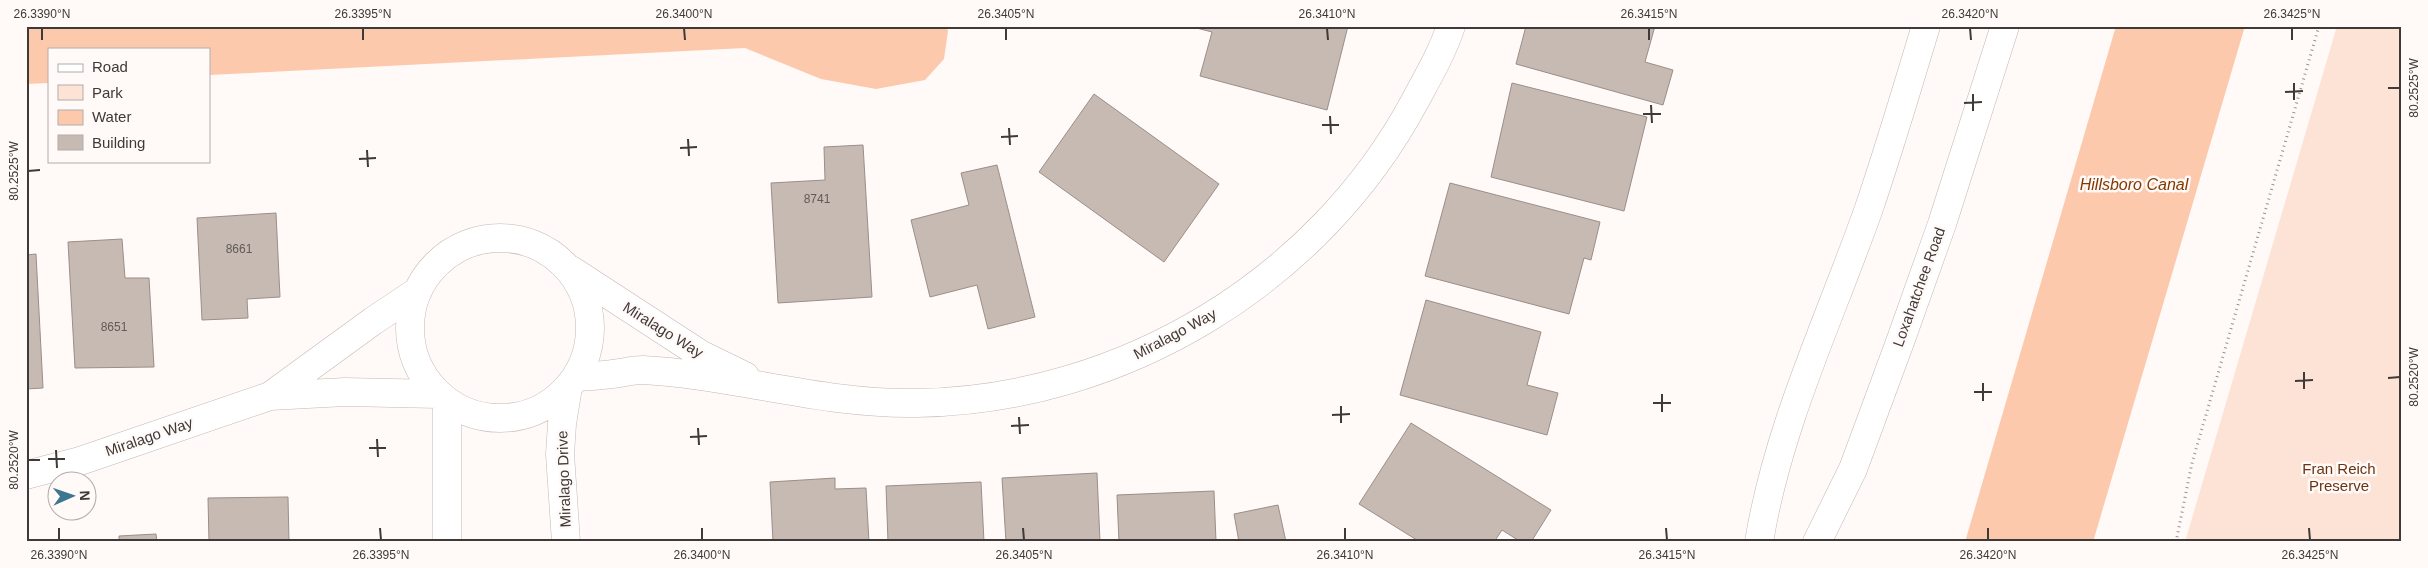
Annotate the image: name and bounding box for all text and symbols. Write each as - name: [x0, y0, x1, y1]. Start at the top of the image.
- text: 26.3390°N: [14, 7, 70, 21]
- text: 26.3395°N: [335, 7, 391, 21]
- text: 26.3400°N: [656, 7, 712, 21]
- text: 26.3405°N: [978, 7, 1034, 21]
- text: 26.3410°N: [1299, 7, 1355, 21]
- text: 26.3415°N: [1621, 7, 1677, 21]
- text: 26.3420°N: [1942, 7, 1998, 21]
- text: 26.3425°N: [2264, 7, 2320, 21]
- legend: [48, 48, 210, 162]
- text: Road: [92, 58, 128, 75]
- text: 80.2525°W: [2407, 58, 2421, 118]
- text: Park: [92, 84, 123, 101]
- text: Water: [92, 108, 131, 125]
- text: Building: [92, 134, 145, 151]
- text: 80.2525°W: [7, 141, 21, 201]
- water label: Hillsboro Canal: [2080, 176, 2189, 193]
- house number: 8741: [804, 192, 831, 206]
- street label: Loxahatchee Road: [1889, 225, 1948, 349]
- house number: 8661: [226, 242, 253, 256]
- street label: Miralago Way: [620, 298, 707, 361]
- street label: Miralago Way: [1131, 304, 1219, 362]
- house number: 8651: [101, 320, 128, 334]
- text: 80.2520°W: [2407, 347, 2421, 407]
- street label: Miralago Way: [103, 413, 195, 459]
- text: 80.2520°W: [7, 430, 21, 490]
- street label: Miralago Drive: [553, 430, 574, 528]
- park label: Fran Reich Preserve: [2302, 460, 2376, 494]
- north arrow: [48, 470, 98, 520]
- text: N: [77, 490, 93, 501]
- text: 26.3390°N: [31, 548, 87, 562]
- text: 26.3395°N: [353, 548, 409, 562]
- text: 26.3400°N: [674, 548, 730, 562]
- text: 26.3405°N: [996, 548, 1052, 562]
- text: 26.3410°N: [1317, 548, 1373, 562]
- text: 26.3415°N: [1639, 548, 1695, 562]
- text: 26.3420°N: [1960, 548, 2016, 562]
- text: 26.3425°N: [2282, 548, 2338, 562]

